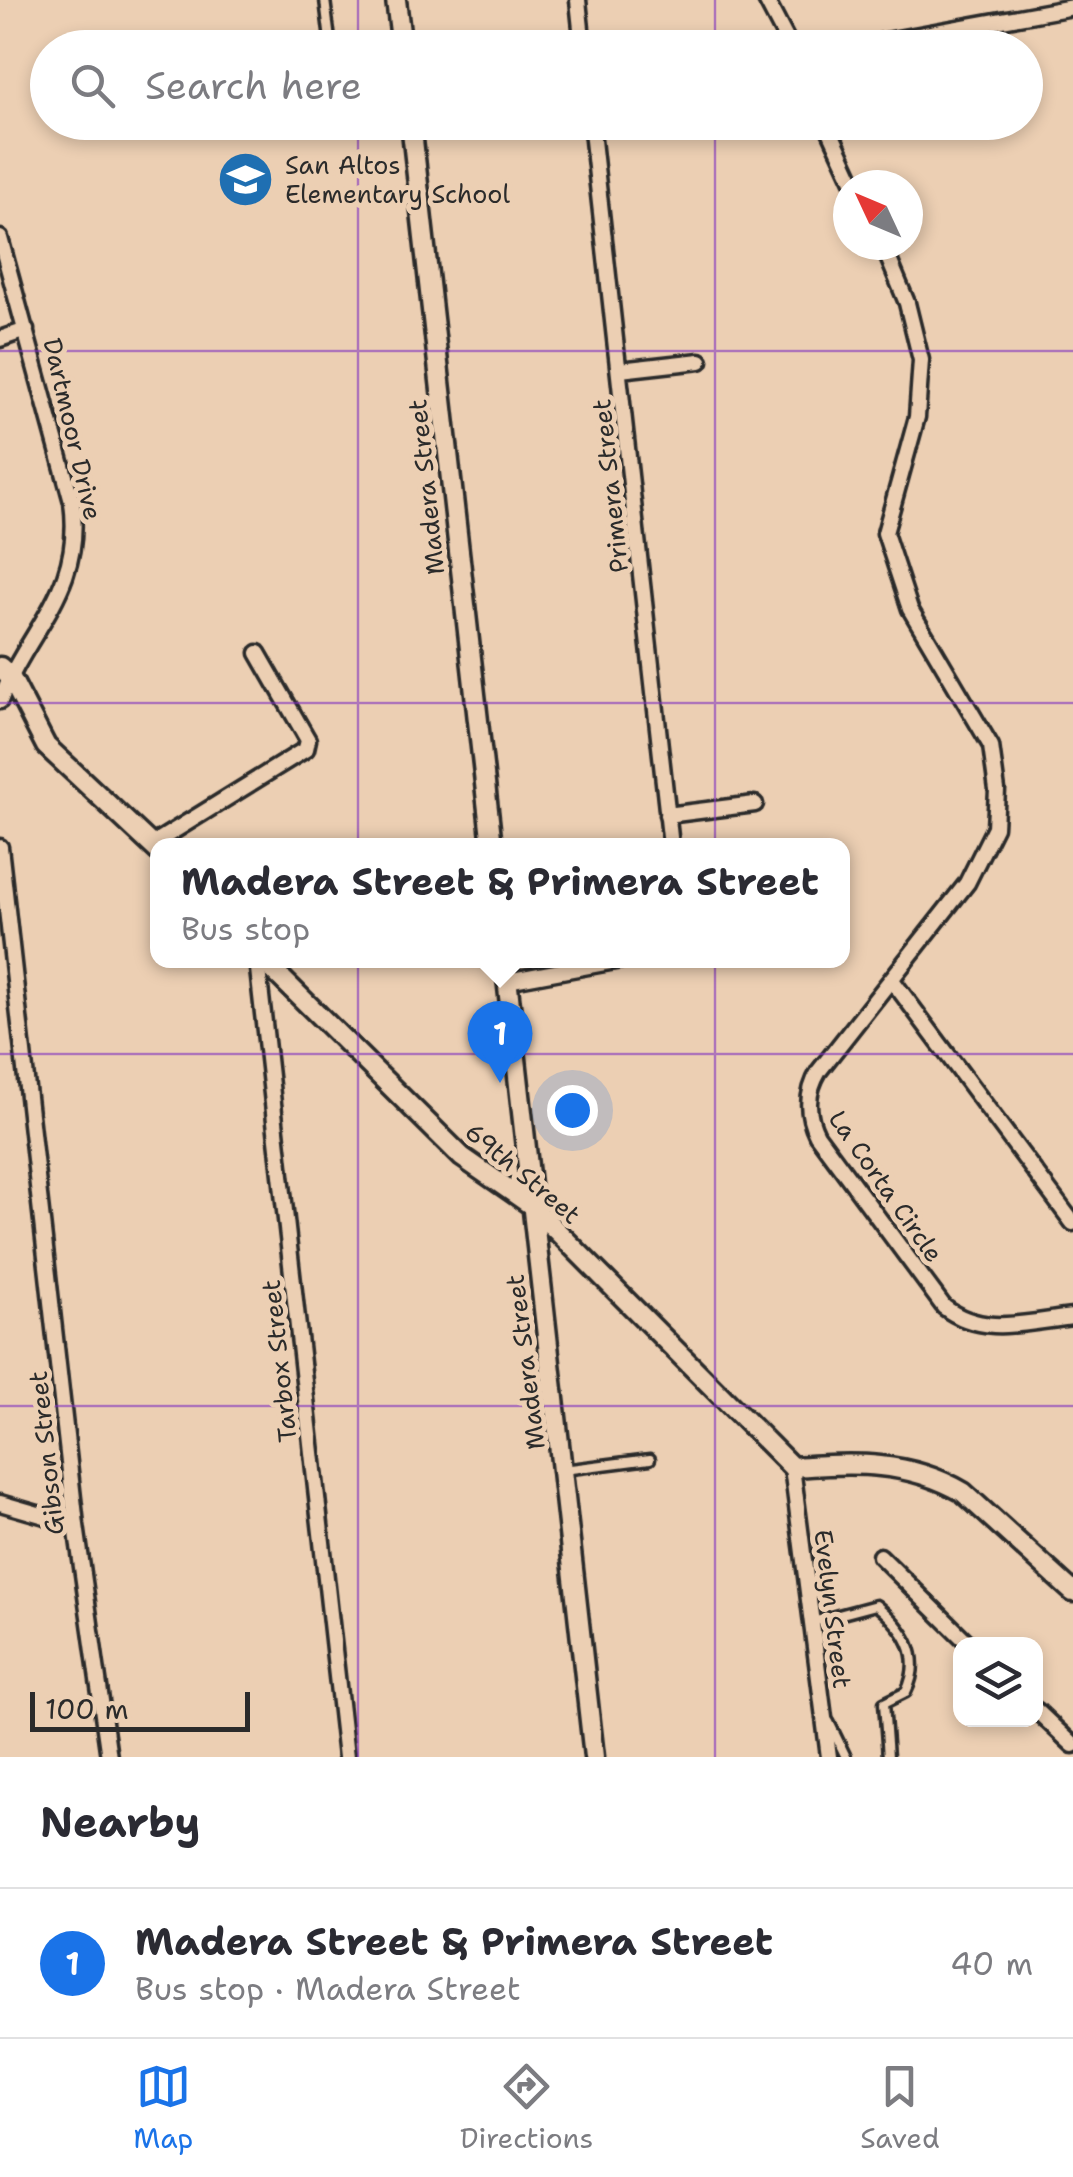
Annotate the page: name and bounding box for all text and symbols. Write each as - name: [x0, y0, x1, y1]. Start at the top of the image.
- search box: [30, 30, 1043, 140]
- icon: search: [65, 58, 120, 113]
- text: Search here: [145, 60, 362, 111]
- place label: San Altos Elementary School: [285, 148, 511, 211]
- school or university icon: San Altos Elementary School: [216, 149, 276, 209]
- north arrow: [833, 170, 923, 260]
- street label: Dartmoor Drive: [36, 335, 110, 523]
- street label: Primera Street: [584, 397, 636, 575]
- street label: Madera Street: [400, 398, 452, 576]
- popup: [150, 838, 850, 968]
- text: Madera Street & Primera Street: [181, 856, 819, 907]
- text: Bus stop: [181, 907, 310, 950]
- pin: 1: [468, 1000, 532, 1083]
- your location: [547, 1085, 598, 1136]
- street label: La Corta Circle: [821, 1103, 951, 1269]
- street label: 69th Street: [458, 1115, 588, 1231]
- street label: Madera Street: [497, 1272, 553, 1452]
- street label: Tarbox Street: [254, 1278, 304, 1444]
- street label: Gibson Street: [20, 1369, 72, 1537]
- street label: Evelyn Street: [806, 1528, 860, 1690]
- map controls: [953, 1637, 1043, 1727]
- button: layers: [953, 1637, 1043, 1727]
- scale bar: [30, 1687, 250, 1732]
- text: 100 m: [45, 1690, 129, 1728]
- text: Nearby: [40, 1794, 200, 1850]
- text: Madera Street & Primera Street: [135, 1916, 773, 1967]
- text: 1: [65, 1942, 80, 1985]
- text: 40 m: [950, 1942, 1033, 1985]
- text: Bus stop · Madera Street: [135, 1967, 521, 2010]
- tab: Map: [133, 2059, 193, 2157]
- tab: Directions: [460, 2059, 593, 2157]
- tab: Saved: [860, 2059, 940, 2157]

